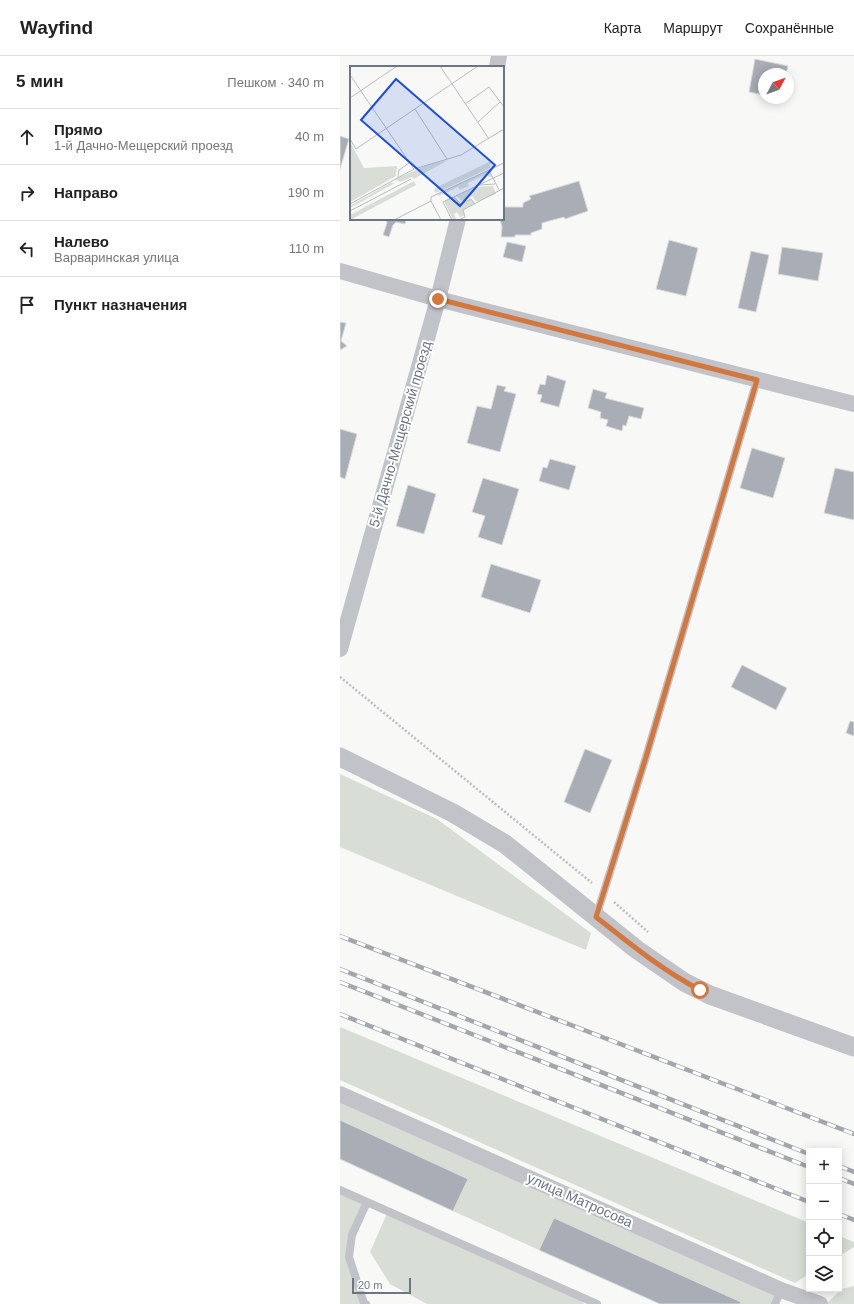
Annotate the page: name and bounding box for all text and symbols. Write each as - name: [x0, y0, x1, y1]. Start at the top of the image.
- text: Wayfind: [20, 17, 93, 38]
- text: Карта: [604, 20, 641, 36]
- text: Маршрут: [663, 20, 723, 36]
- text: Сохранённые: [745, 20, 834, 36]
- inset map: [350, 66, 504, 220]
- north arrow: [758, 68, 794, 104]
- text: 5 мин: [16, 72, 63, 91]
- text: Пешком · 340 m: [227, 75, 324, 90]
- text: Прямо: [54, 121, 103, 138]
- icon: ahead: [16, 126, 38, 148]
- text: 40 m: [295, 129, 324, 144]
- text: 1-й Дачно-Мещерский проезд: [54, 138, 233, 153]
- icon: right: [16, 182, 38, 204]
- text: Направо: [54, 184, 118, 201]
- text: 190 m: [288, 185, 324, 200]
- text: Налево: [54, 233, 109, 250]
- icon: left: [16, 238, 38, 260]
- text: 110 m: [289, 241, 324, 256]
- text: Варваринская улица: [54, 250, 179, 265]
- route end: [429, 290, 447, 308]
- icon: arrive: [16, 294, 38, 316]
- text: Пункт назначения: [54, 296, 187, 313]
- street label: 5-й Дачно-Мещерский проезд: [366, 339, 434, 529]
- route start: [691, 981, 709, 999]
- map controls: [806, 1148, 842, 1292]
- button: +: [806, 1148, 842, 1184]
- street label: улица Матросова: [525, 1170, 635, 1231]
- button: −: [806, 1184, 842, 1220]
- button: locate: [806, 1220, 842, 1256]
- button: layers: [806, 1256, 842, 1292]
- scale bar: [352, 1276, 411, 1295]
- text: 20 m: [358, 1279, 382, 1291]

